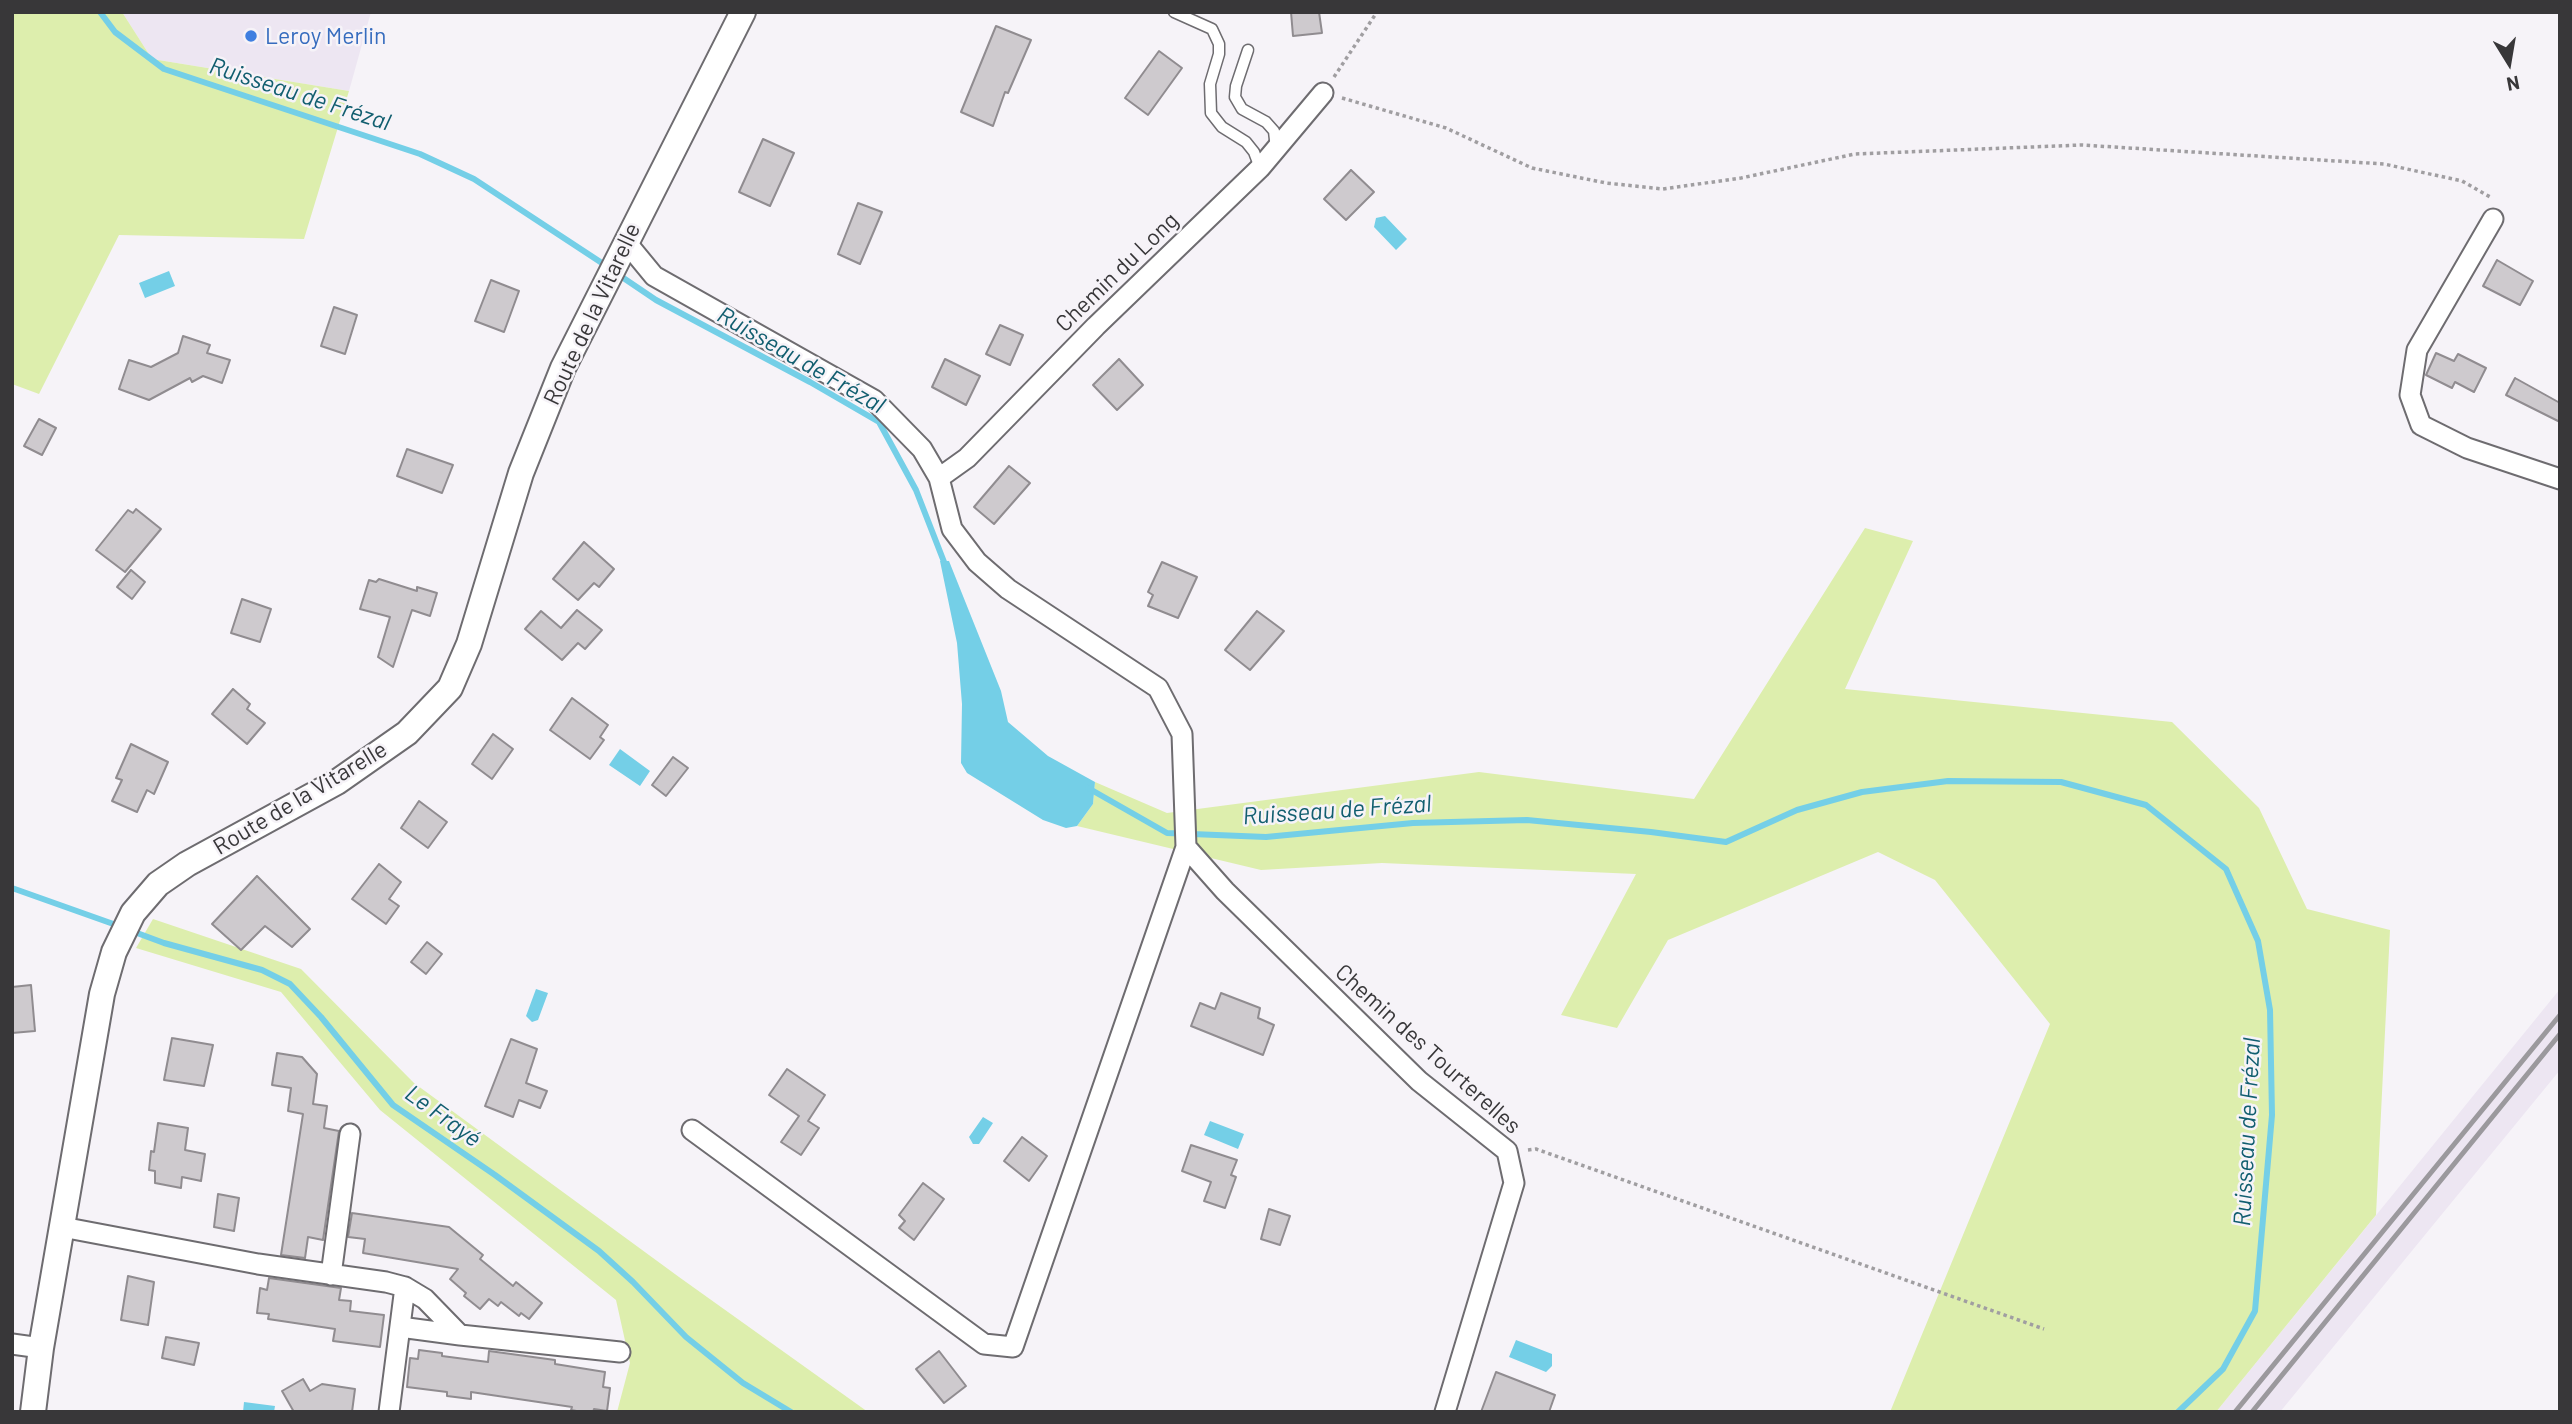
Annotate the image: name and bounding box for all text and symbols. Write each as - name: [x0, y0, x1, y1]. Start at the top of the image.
- place label: Leroy Merlin: [265, 22, 386, 50]
- marker: Leroy Merlin: [243, 28, 259, 44]
- north arrow: [2474, 28, 2544, 98]
- water label: Ruisseau de Frézal: [206, 51, 394, 137]
- text: N: [2505, 72, 2522, 97]
- street label: Chemin du Long: [1050, 206, 1184, 338]
- street label: Route de la Vitarelle: [538, 219, 646, 409]
- water label: Ruisseau de Frézal: [712, 300, 890, 420]
- street label: Route de la Vitarelle: [208, 735, 392, 861]
- water label: Ruisseau de Frézal: [1242, 789, 1432, 831]
- street label: Chemin des Tourterelles: [1330, 958, 1526, 1140]
- water label: Ruisseau de Frézal: [2228, 1037, 2266, 1227]
- water label: Le Frayé: [399, 1079, 487, 1153]

